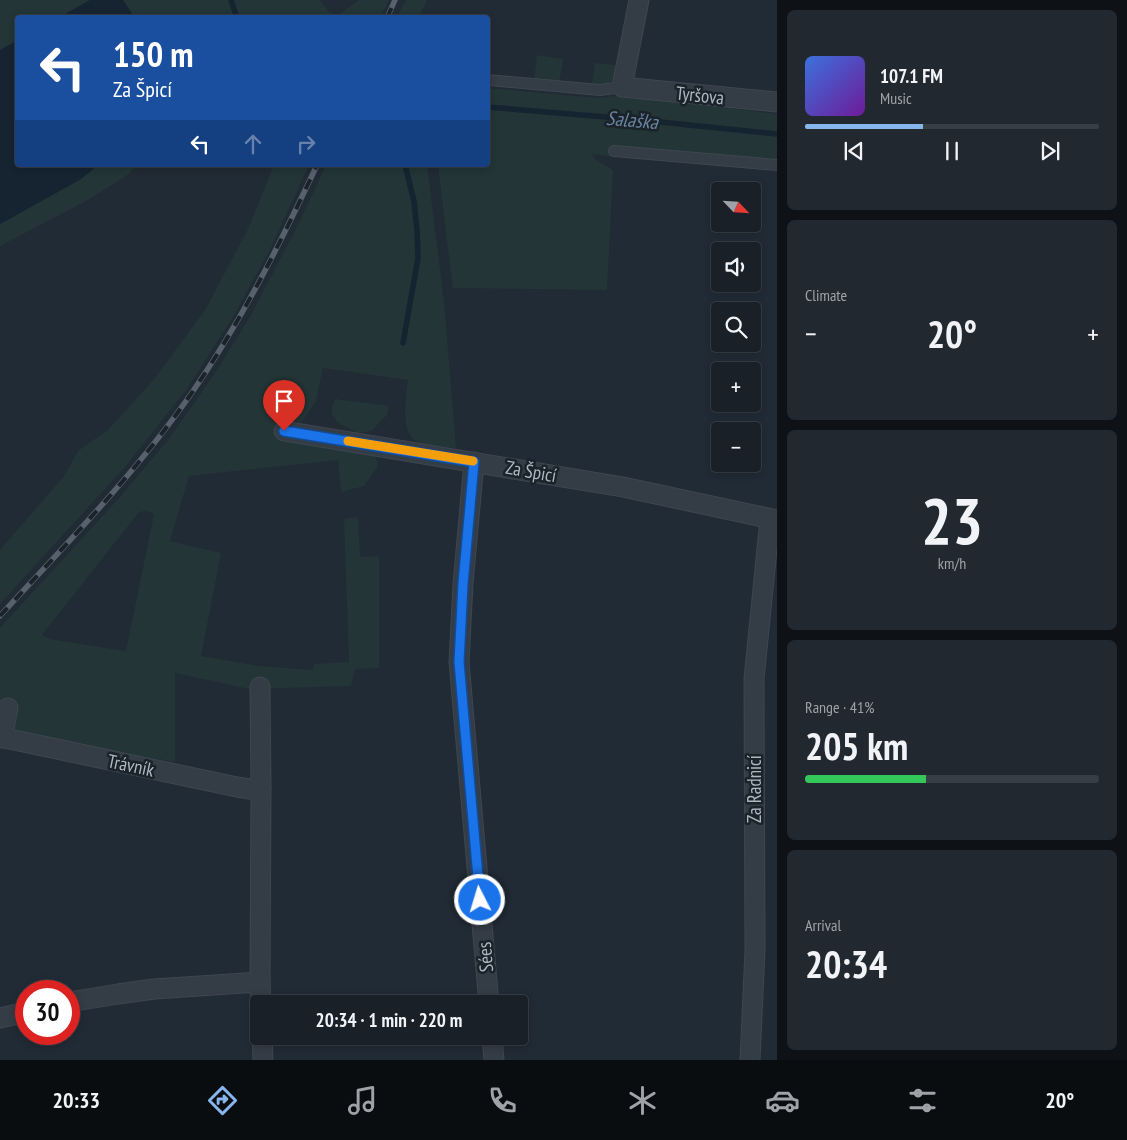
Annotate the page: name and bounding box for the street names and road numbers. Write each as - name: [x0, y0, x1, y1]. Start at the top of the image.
- street label: Tyršova: [675, 81, 725, 109]
- street label: Za Špicí: [504, 455, 558, 487]
- street label: Trávník: [106, 748, 157, 782]
- street label: Za Radnicí: [742, 755, 766, 823]
- street label: Sées: [472, 941, 498, 973]

